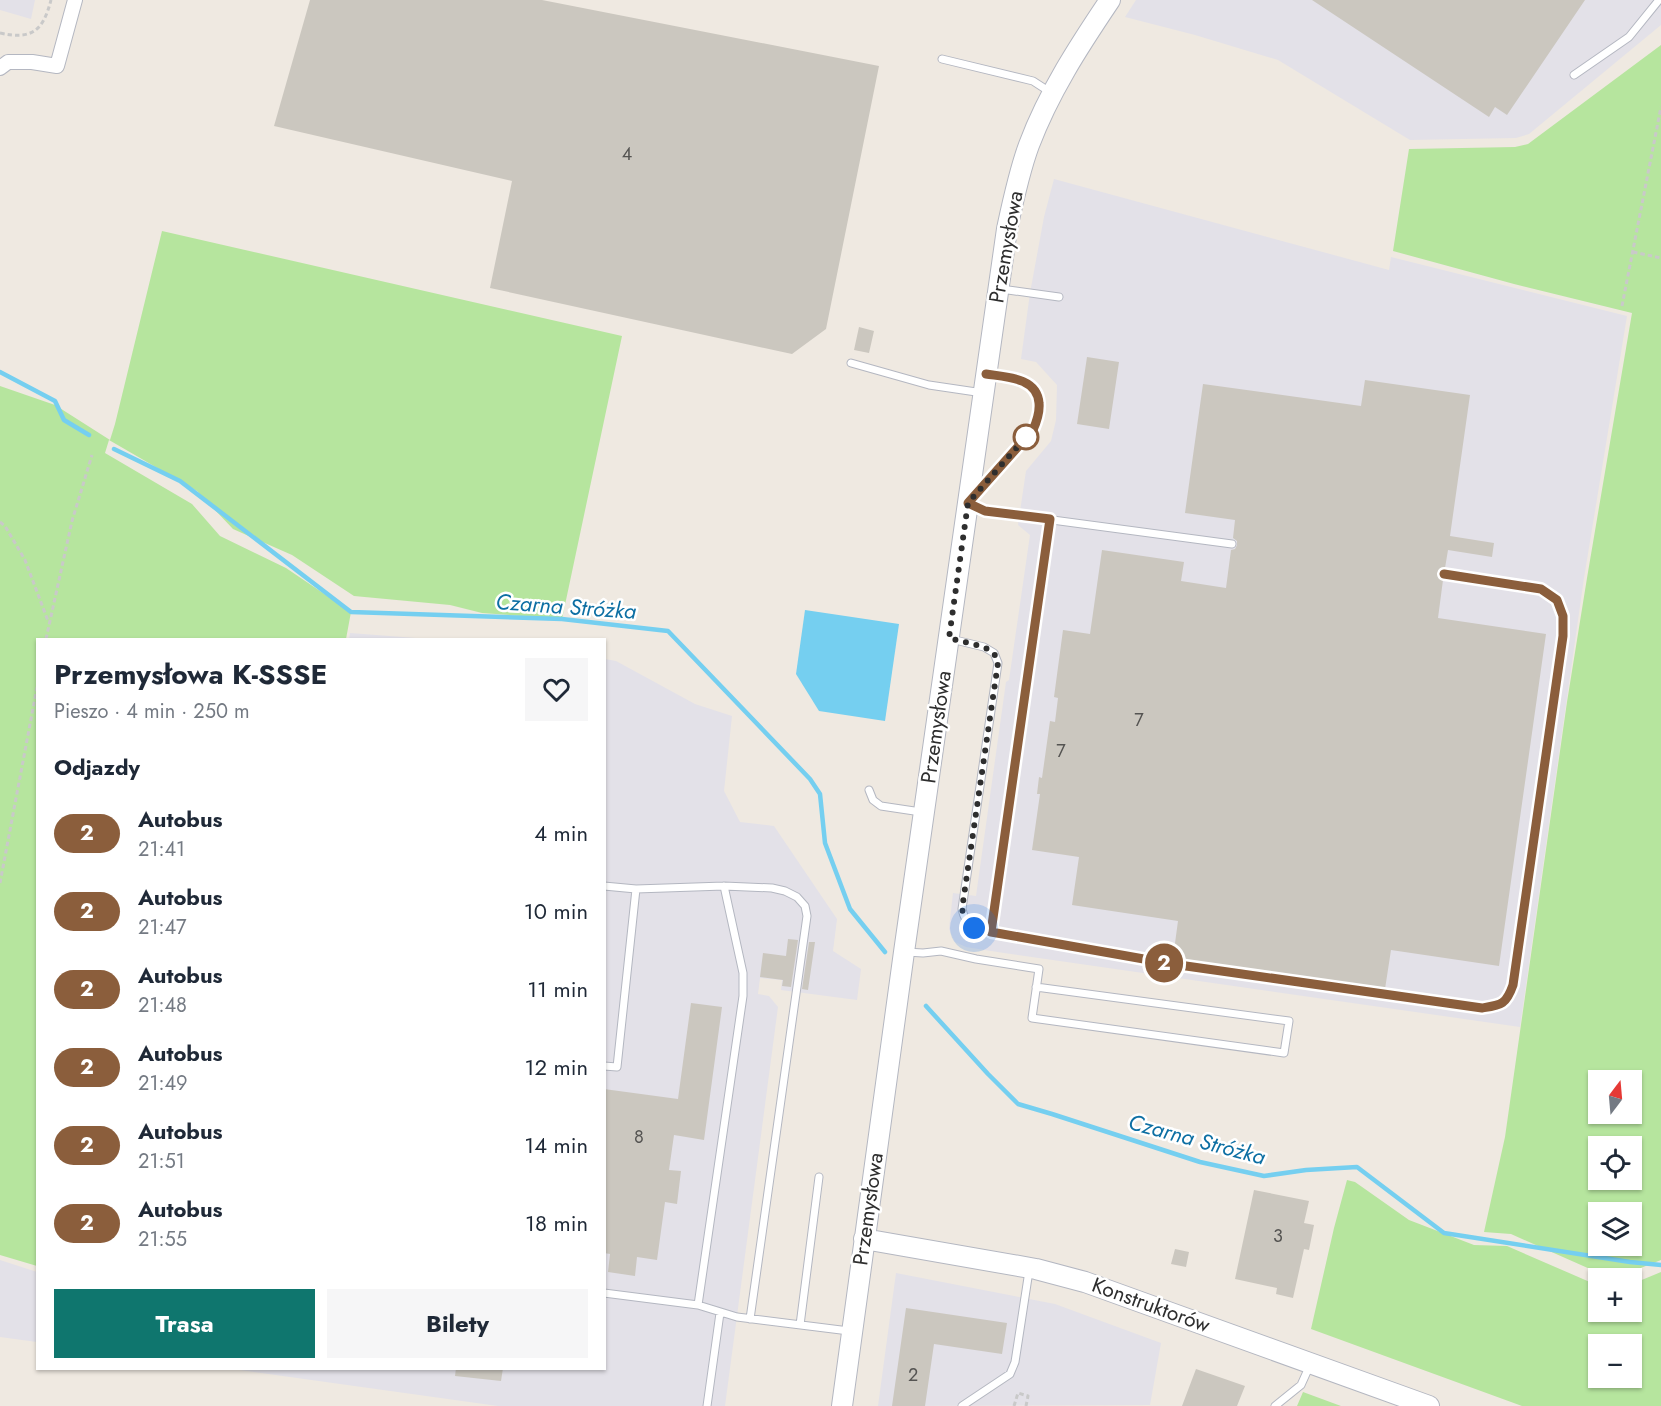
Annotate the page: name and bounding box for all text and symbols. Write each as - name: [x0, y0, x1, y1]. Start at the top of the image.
- house number: 4: [622, 141, 632, 167]
- street label: Przemysłowa: [981, 189, 1031, 305]
- unlabelled marker: [1013, 424, 1039, 450]
- water label: Czarna Stróżka: [495, 585, 637, 627]
- text: Przemysłowa K-SSSE: [54, 654, 327, 695]
- button: heart: [525, 658, 588, 721]
- street label: Przemysłowa: [913, 669, 959, 785]
- text: Pieszo · 4 min · 250 m: [54, 697, 250, 726]
- house number: 7: [1134, 707, 1144, 733]
- house number: 7: [1056, 738, 1066, 764]
- text: Odjazdy: [54, 751, 140, 783]
- text: Autobus: [138, 803, 223, 835]
- text: 4 min: [534, 817, 588, 849]
- text: 2: [80, 818, 94, 848]
- text: 21:41: [138, 835, 185, 864]
- text: Autobus: [138, 881, 223, 913]
- text: 10 min: [524, 895, 588, 927]
- text: 2: [80, 896, 94, 926]
- text: 21:47: [138, 913, 187, 942]
- your location: [959, 913, 989, 943]
- line badge: 2: [1144, 944, 1184, 982]
- text: 2: [1157, 948, 1171, 978]
- text: Autobus: [138, 959, 223, 991]
- text: 11 min: [527, 973, 588, 1005]
- text: 2: [80, 974, 94, 1004]
- text: 21:48: [138, 991, 187, 1020]
- text: Autobus: [138, 1037, 223, 1069]
- text: 12 min: [525, 1051, 588, 1083]
- text: 2: [80, 1052, 94, 1082]
- text: 21:49: [138, 1069, 188, 1098]
- north arrow: [1588, 1070, 1642, 1124]
- map controls: [1588, 1070, 1642, 1388]
- water label: Czarna Stróżka: [1125, 1105, 1269, 1173]
- text: Autobus: [138, 1115, 223, 1147]
- house number: 8: [634, 1124, 644, 1150]
- text: 14 min: [524, 1129, 588, 1161]
- text: 2: [80, 1130, 94, 1160]
- button: locate: [1588, 1136, 1642, 1190]
- text: 21:51: [138, 1147, 185, 1176]
- street label: Przemysłowa: [845, 1151, 891, 1267]
- text: Autobus: [138, 1193, 223, 1225]
- button: layers: [1588, 1202, 1642, 1256]
- text: 18 min: [525, 1207, 588, 1239]
- text: 2: [80, 1208, 94, 1238]
- house number: 3: [1273, 1223, 1283, 1249]
- text: 21:55: [138, 1225, 187, 1254]
- button: +: [1588, 1268, 1642, 1322]
- street label: Konstruktorów: [1088, 1270, 1215, 1340]
- button: Trasa: [54, 1289, 315, 1358]
- button: Bilety: [327, 1289, 588, 1358]
- button: −: [1588, 1334, 1642, 1388]
- house number: 2: [908, 1362, 918, 1388]

